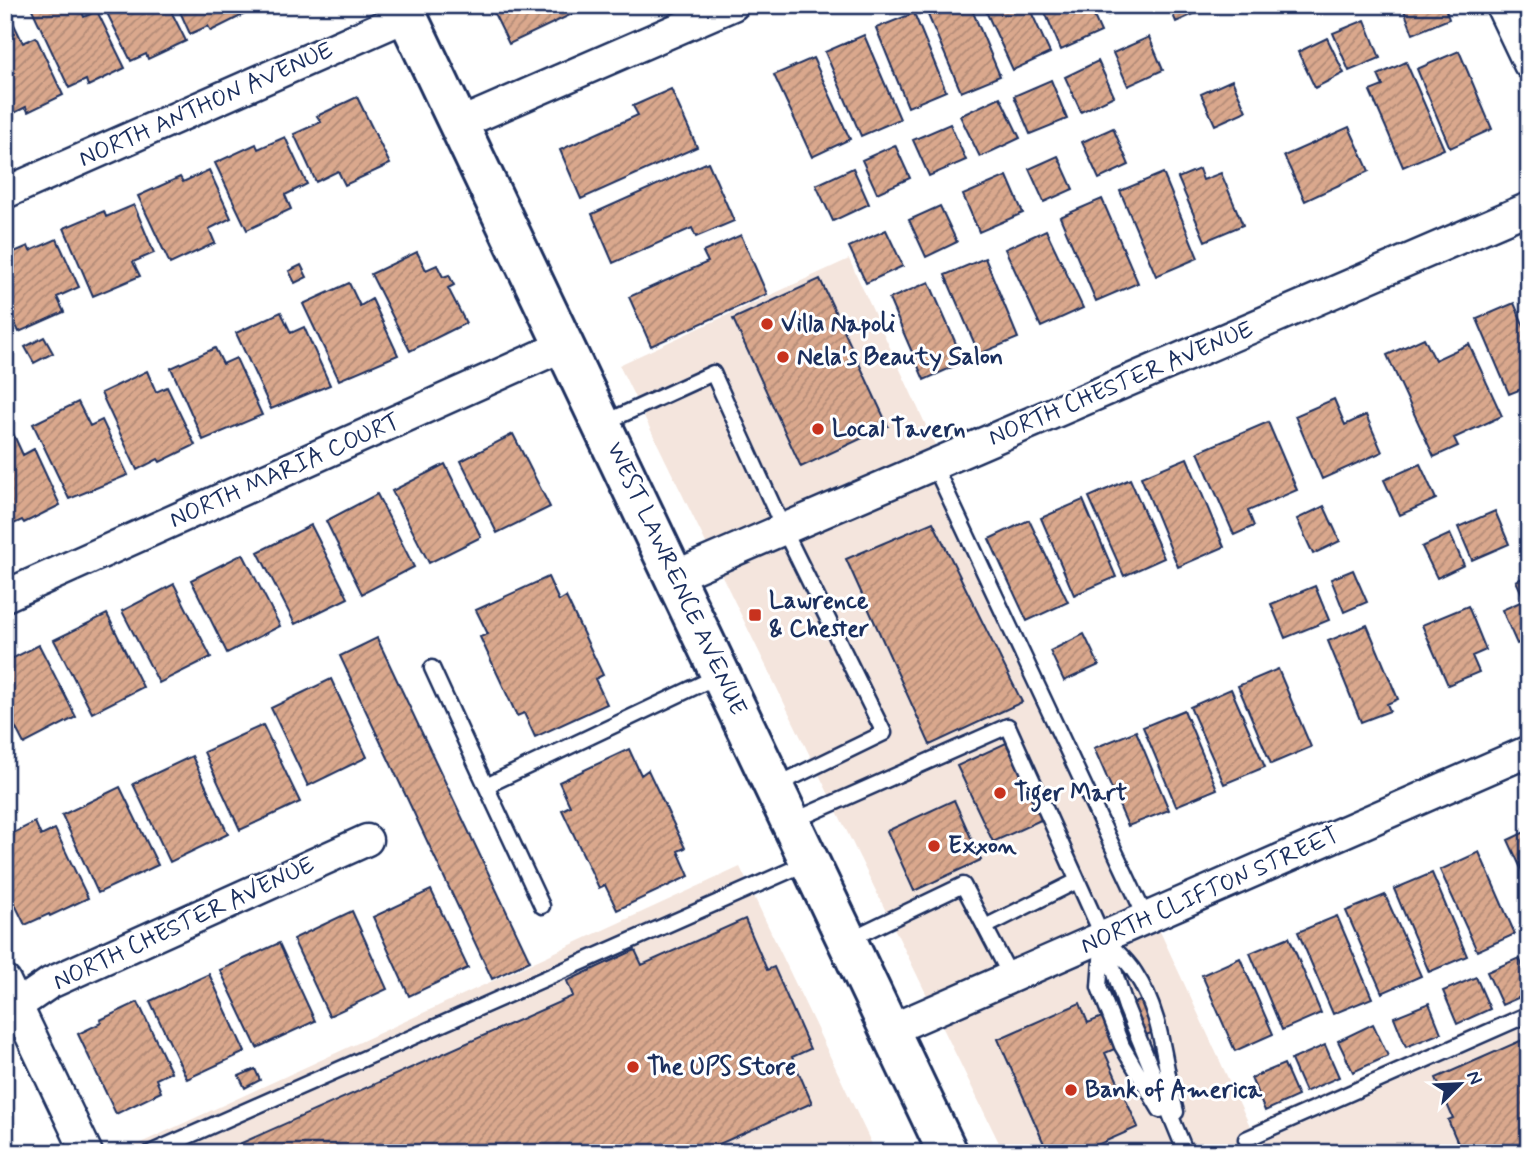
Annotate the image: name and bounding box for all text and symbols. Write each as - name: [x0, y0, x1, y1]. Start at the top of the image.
- street label: NORTH ANTHON AVENUE: [74, 35, 338, 175]
- place label: Villa Napoli: [781, 309, 895, 340]
- street label: NORTH CHESTER AVENUE: [984, 314, 1258, 454]
- marker: Villa Napoli: [759, 316, 775, 332]
- place label: Nela's Beauty Salon: [797, 342, 1003, 373]
- marker: Nela's Beauty Salon: [775, 349, 791, 365]
- street label: NORTH MARIA COURT: [165, 406, 405, 536]
- place label: Local Tavern: [832, 414, 966, 445]
- marker: Local Tavern: [810, 421, 826, 437]
- street label: WEST LAWRENCE AVENUE: [599, 437, 753, 721]
- place label: Lawrence & Chester: [769, 586, 869, 645]
- marker: Lawrence & Chester: [747, 607, 763, 623]
- place label: Tiger Mart: [1014, 778, 1128, 812]
- marker: Tiger Mart: [992, 785, 1008, 801]
- street label: NORTH CLIFTON STREET: [1076, 820, 1344, 962]
- place label: Exxon: [948, 831, 1017, 862]
- marker: Exxon: [926, 838, 942, 854]
- street label: NORTH CHESTER AVENUE: [48, 850, 320, 998]
- north arrow: [1426, 1050, 1496, 1120]
- place label: The UPS Store: [647, 1052, 796, 1083]
- marker: The UPS Store: [625, 1059, 641, 1075]
- text: N: [1460, 1067, 1488, 1089]
- place label: Bank of America: [1085, 1075, 1263, 1106]
- marker: Bank of America: [1063, 1082, 1079, 1098]

